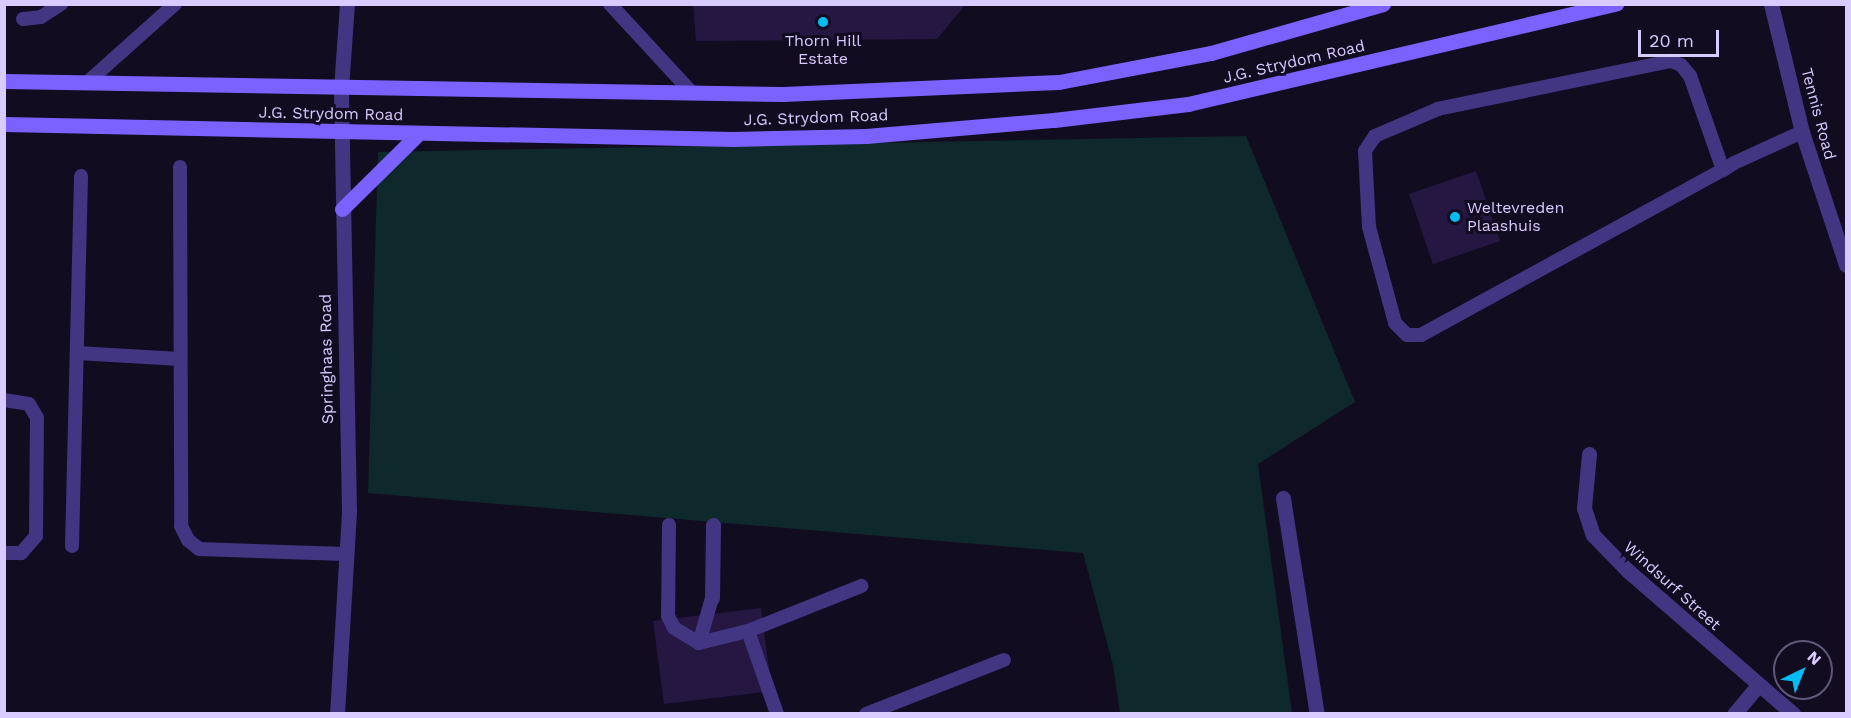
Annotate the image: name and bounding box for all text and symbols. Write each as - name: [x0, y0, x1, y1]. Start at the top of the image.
- marker: Thorn Hill Estate: [816, 15, 830, 29]
- scale bar: [1641, 18, 1722, 56]
- text: 20 m: [1649, 30, 1694, 51]
- place label: Thorn Hill Estate: [785, 31, 861, 69]
- street label: J.G. Strydom Road: [1221, 36, 1367, 88]
- street label: Tennis Road: [1797, 66, 1839, 162]
- street label: J.G. Strydom Road: [258, 103, 404, 125]
- street label: J.G. Strydom Road: [743, 106, 889, 130]
- place label: Weltevreden Plaashuis: [1467, 198, 1564, 236]
- marker: Weltevreden Plaashuis: [1448, 210, 1462, 224]
- street label: Springhaas Road: [316, 294, 338, 424]
- street label: Windsurf Street: [1619, 537, 1725, 635]
- north arrow: [1773, 640, 1833, 700]
- text: N: [1803, 647, 1825, 669]

